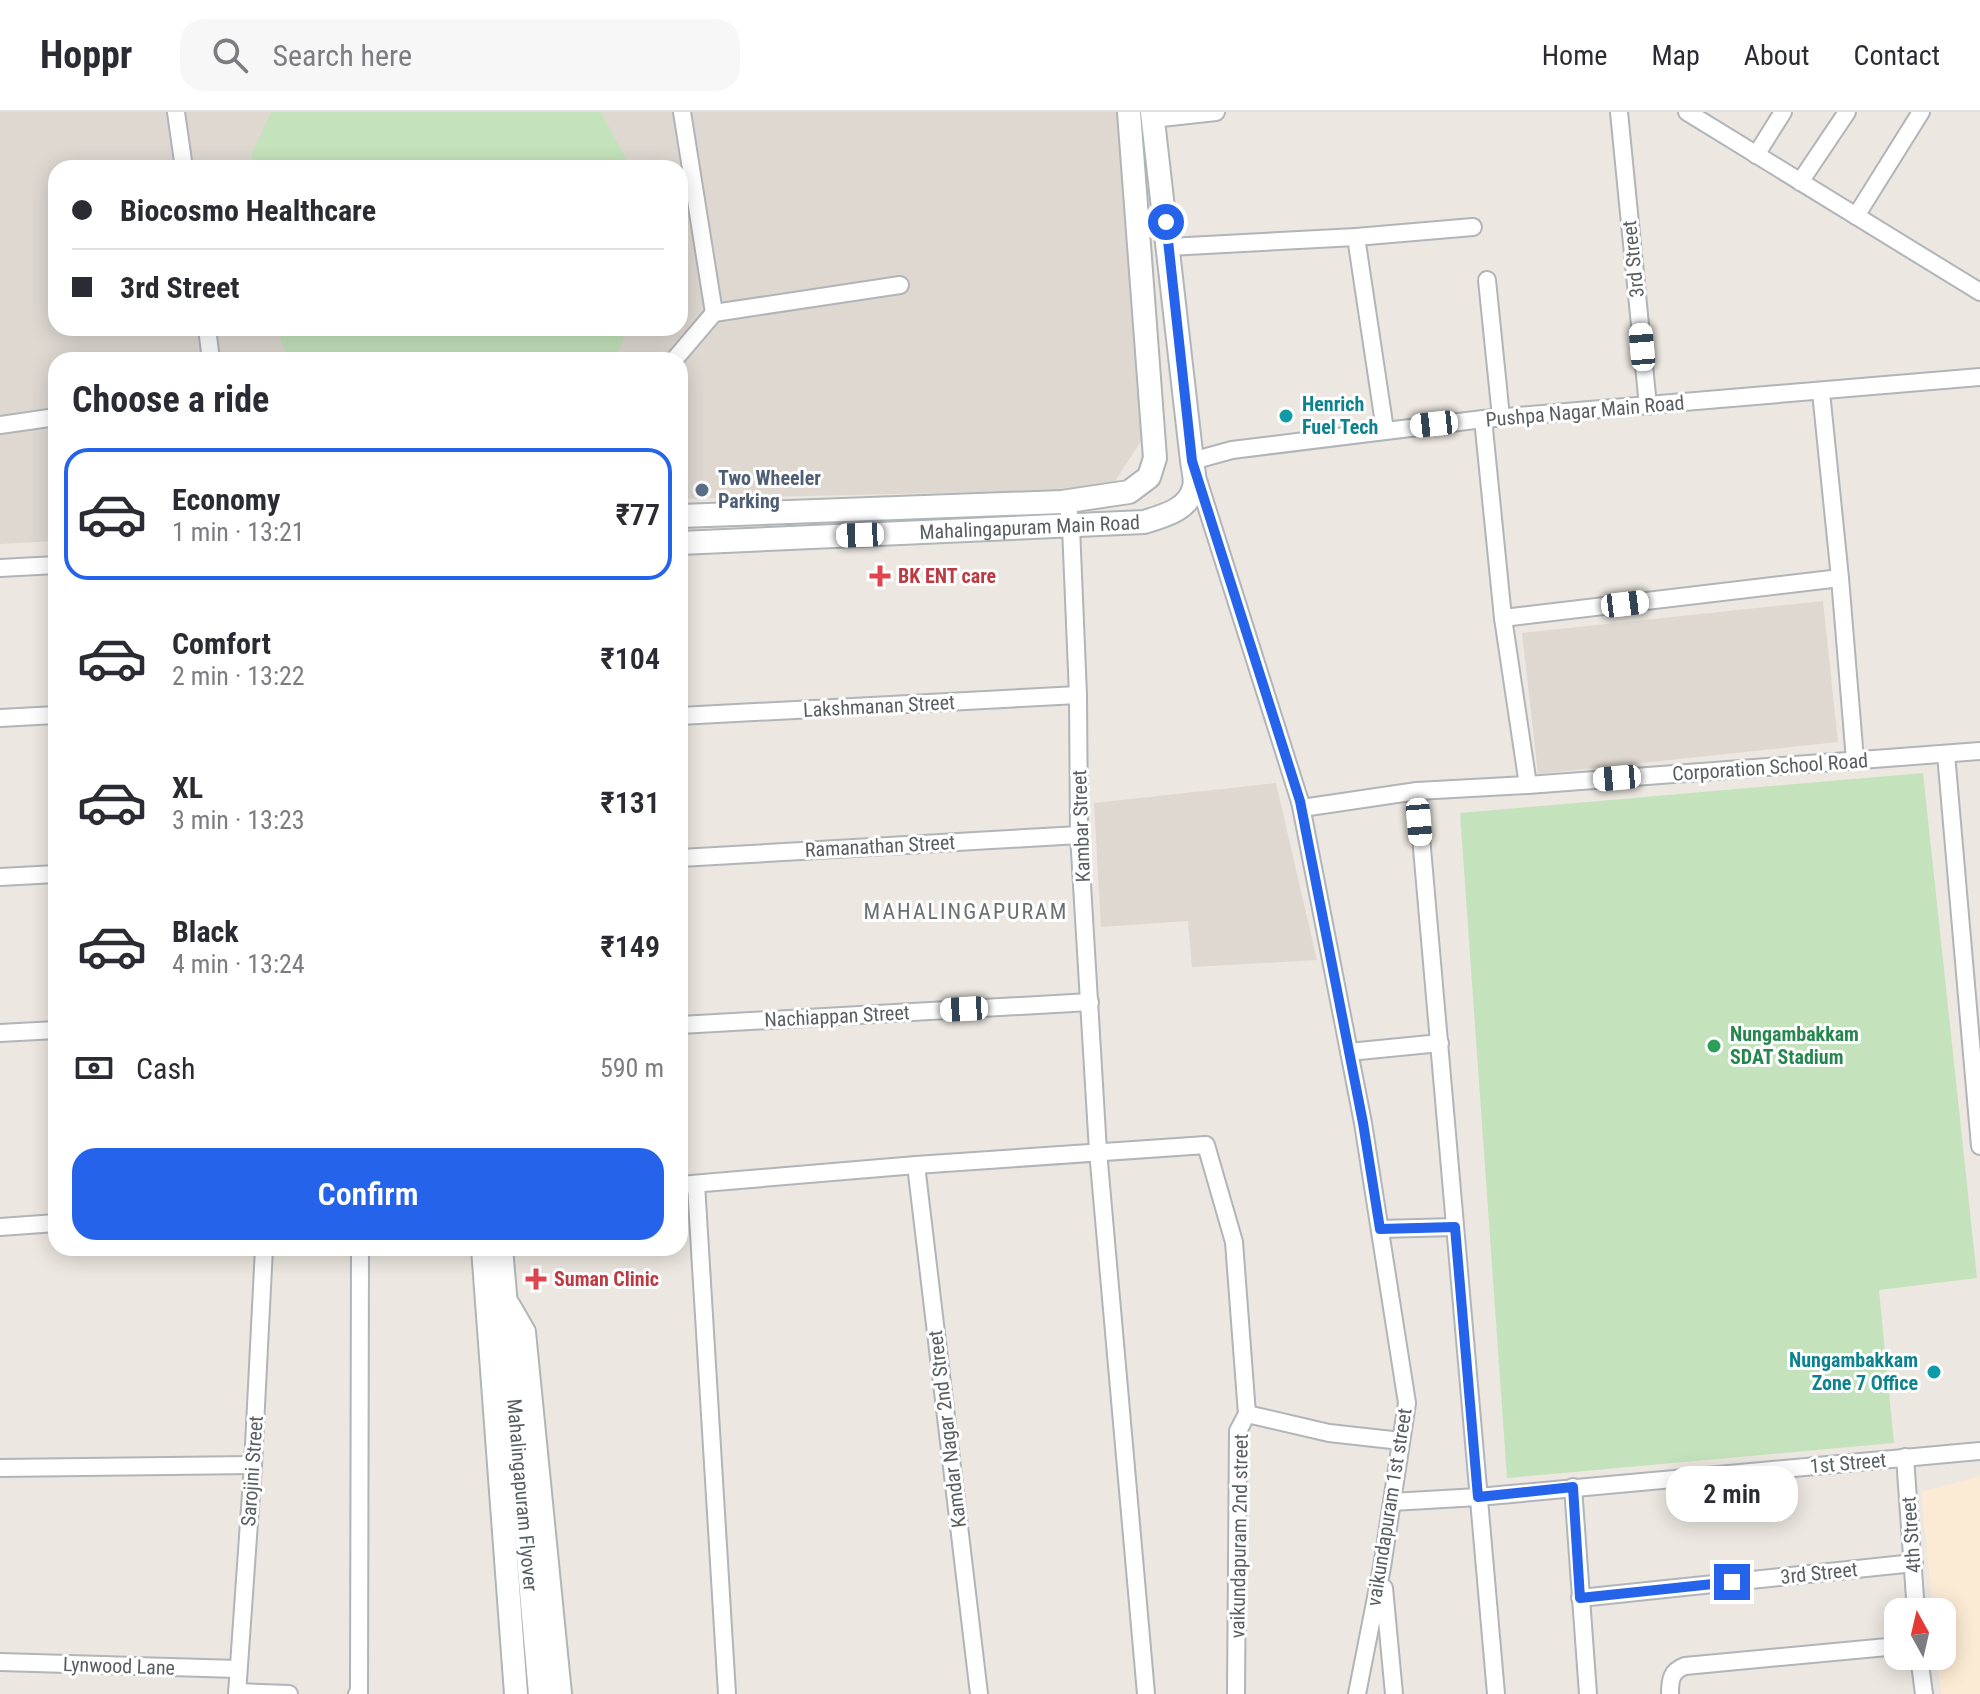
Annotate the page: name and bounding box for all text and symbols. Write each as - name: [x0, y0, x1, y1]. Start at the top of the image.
- search box: [180, 19, 740, 91]
- text: Hoppr: [40, 33, 132, 77]
- icon: search: [208, 33, 252, 77]
- text: Search here: [272, 38, 412, 73]
- text: Home: [1542, 39, 1607, 72]
- text: Map: [1651, 39, 1700, 72]
- text: About: [1744, 39, 1810, 72]
- text: Contact: [1854, 39, 1940, 72]
- text: Biocosmo Healthcare: [120, 193, 376, 228]
- route start: [1148, 204, 1184, 240]
- street label: 3rd Street: [1617, 219, 1649, 299]
- text: 3rd Street: [120, 270, 240, 305]
- car: [1628, 322, 1656, 372]
- text: Choose a ride: [72, 379, 269, 421]
- street label: Pushpa Nagar Main Road: [1485, 390, 1685, 432]
- place label: Henrich Fuel Tech: [1302, 392, 1378, 439]
- marker: Henrich Fuel Tech: [1277, 407, 1295, 425]
- car: [1409, 410, 1459, 438]
- place label: Two Wheeler Parking: [718, 466, 821, 513]
- icon: car: [76, 478, 148, 550]
- marker: Two Wheeler Parking: [693, 481, 711, 499]
- text: Economy: [172, 482, 280, 517]
- text: ₹77: [616, 497, 660, 532]
- street label: Mahalingapuram Main Road: [919, 510, 1140, 544]
- text: 1 min · 13:21: [172, 517, 305, 547]
- car: [836, 522, 884, 548]
- place label: BK ENT care: [898, 564, 996, 588]
- marker: BK ENT care: [869, 565, 891, 587]
- car: [1600, 589, 1650, 619]
- icon: car: [76, 622, 148, 694]
- text: Comfort: [172, 626, 271, 661]
- text: ₹104: [601, 641, 660, 676]
- text: 2 min · 13:22: [172, 661, 305, 691]
- street label: Lakshmanan Street: [803, 690, 956, 722]
- street label: Corporation School Road: [1671, 748, 1869, 786]
- car: [1592, 764, 1642, 792]
- icon: car: [76, 766, 148, 838]
- street label: Kambar Street: [1067, 769, 1095, 883]
- text: XL: [172, 770, 203, 805]
- text: ₹131: [601, 785, 660, 820]
- car: [1405, 797, 1433, 847]
- text: 3 min · 13:23: [172, 805, 305, 835]
- street label: Ramanathan Street: [804, 830, 956, 862]
- district label: MAHALINGAPURAM: [864, 899, 1068, 924]
- icon: car: [76, 910, 148, 982]
- text: Black: [172, 914, 239, 949]
- text: ₹149: [601, 929, 660, 964]
- text: 4 min · 13:24: [172, 949, 305, 979]
- car: [939, 996, 989, 1022]
- street label: Nachiappan Street: [764, 1000, 910, 1032]
- place label: Nungambakkam SDAT Stadium: [1730, 1022, 1859, 1069]
- marker: Nungambakkam SDAT Stadium: [1705, 1037, 1723, 1055]
- icon: cash: [72, 1046, 116, 1090]
- text: Cash: [136, 1051, 196, 1086]
- text: 590 m: [600, 1053, 664, 1083]
- button: Confirm: [72, 1148, 664, 1240]
- place label: Suman Clinic: [554, 1267, 659, 1291]
- marker: Suman Clinic: [525, 1268, 547, 1290]
- street label: Kamdar Nagar 2nd Street: [923, 1329, 971, 1529]
- place label: Nungambakkam Zone 7 Office: [1789, 1348, 1918, 1395]
- marker: Nungambakkam Zone 7 Office: [1925, 1363, 1943, 1381]
- street label: Mahalingapuram Flyover: [502, 1398, 543, 1592]
- street label: vaikundapuram 1st street: [1362, 1406, 1417, 1608]
- street label: Sarojini Street: [236, 1415, 268, 1527]
- street label: vaikundapuram 2nd street: [1225, 1433, 1253, 1638]
- street label: 1st Street: [1809, 1448, 1887, 1478]
- callout: 2 min: [1666, 1466, 1798, 1522]
- text: 2 min: [1703, 1479, 1761, 1509]
- street label: 4th Street: [1896, 1496, 1926, 1574]
- street label: 3rd Street: [1779, 1557, 1859, 1589]
- route end: [1714, 1564, 1750, 1600]
- north arrow: [1884, 1598, 1956, 1670]
- map controls: [1884, 1598, 1956, 1670]
- street label: Lynwood Lane: [63, 1652, 175, 1680]

